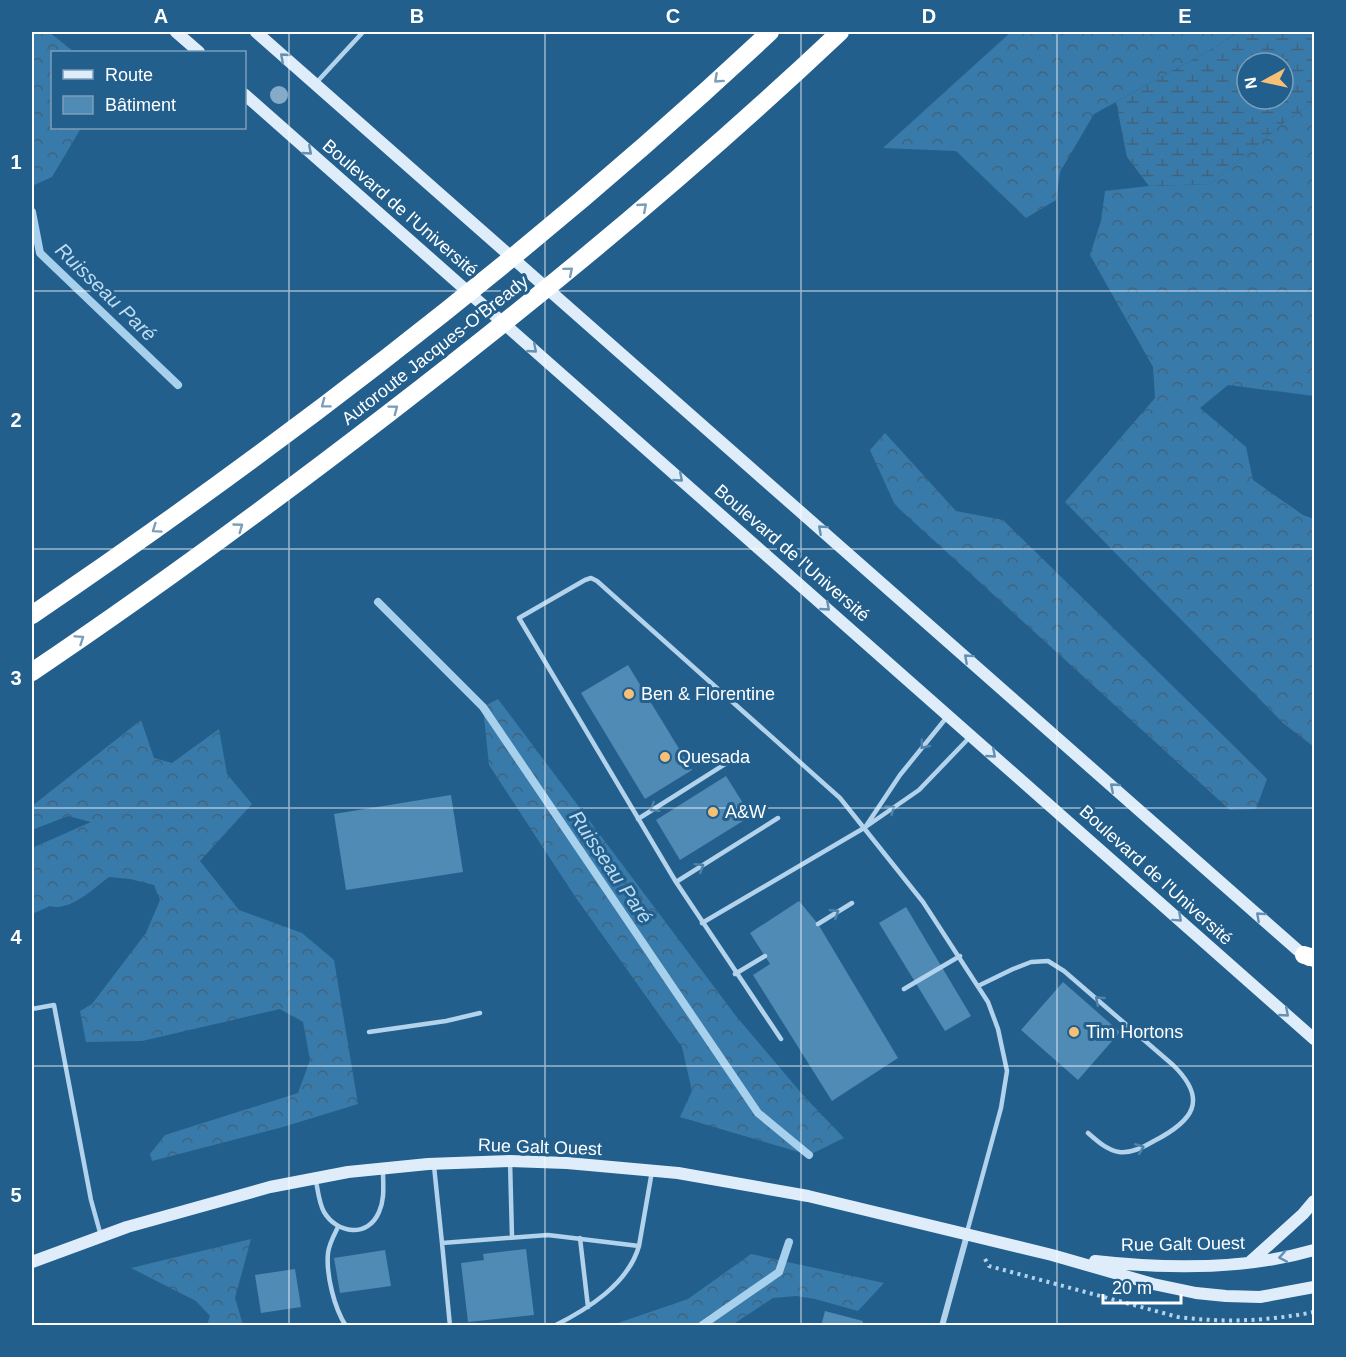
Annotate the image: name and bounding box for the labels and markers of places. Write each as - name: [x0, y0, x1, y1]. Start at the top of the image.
- place label: Ben & Florentine: [641, 684, 775, 704]
- marker: Ben & Florentine: [622, 687, 636, 701]
- place label: Quesada: [677, 747, 751, 767]
- marker: Quesada: [658, 750, 672, 764]
- place label: A&W: [725, 802, 766, 822]
- marker: A&W: [706, 805, 720, 819]
- place label: Tim Hortons: [1086, 1022, 1183, 1042]
- marker: Tim Hortons: [1067, 1025, 1081, 1039]

